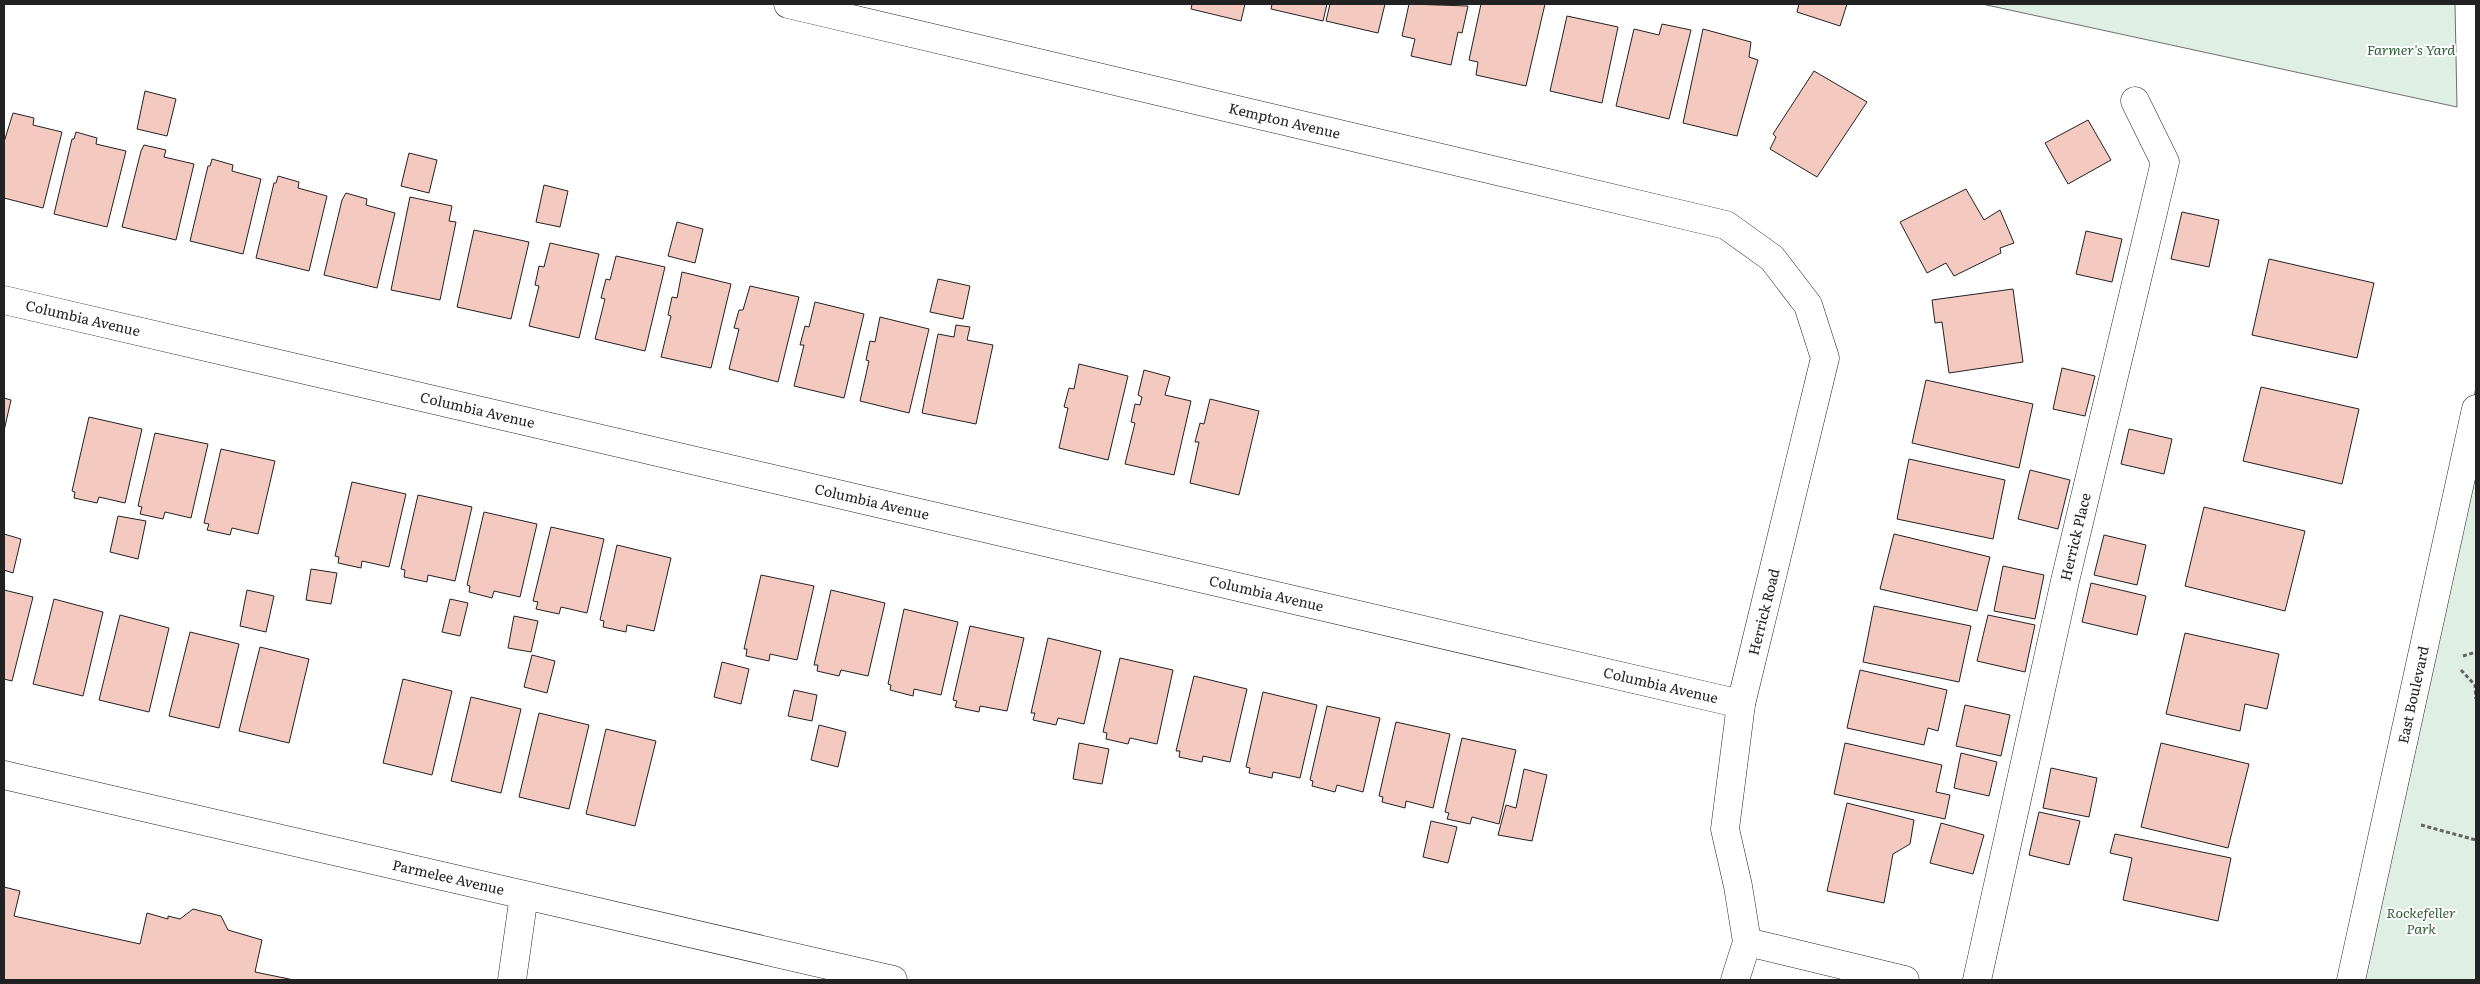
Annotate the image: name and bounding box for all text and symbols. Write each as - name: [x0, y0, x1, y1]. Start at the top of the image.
- park label: Farmer's Yard: [2367, 39, 2455, 59]
- street label: Kempton Avenue: [1227, 97, 1343, 143]
- street label: Columbia Avenue: [24, 294, 142, 340]
- street label: Columbia Avenue: [418, 386, 537, 432]
- street label: Columbia Avenue: [813, 478, 931, 524]
- street label: Herrick Place: [2054, 491, 2095, 583]
- street label: Herrick Road: [1743, 566, 1784, 657]
- street label: Columbia Avenue: [1207, 570, 1326, 616]
- street label: East Boulevard: [2392, 643, 2433, 745]
- street label: Columbia Avenue: [1602, 661, 1720, 707]
- street label: Parmelee Avenue: [391, 854, 506, 899]
- park label: Rockefeller Park: [2386, 902, 2456, 938]

